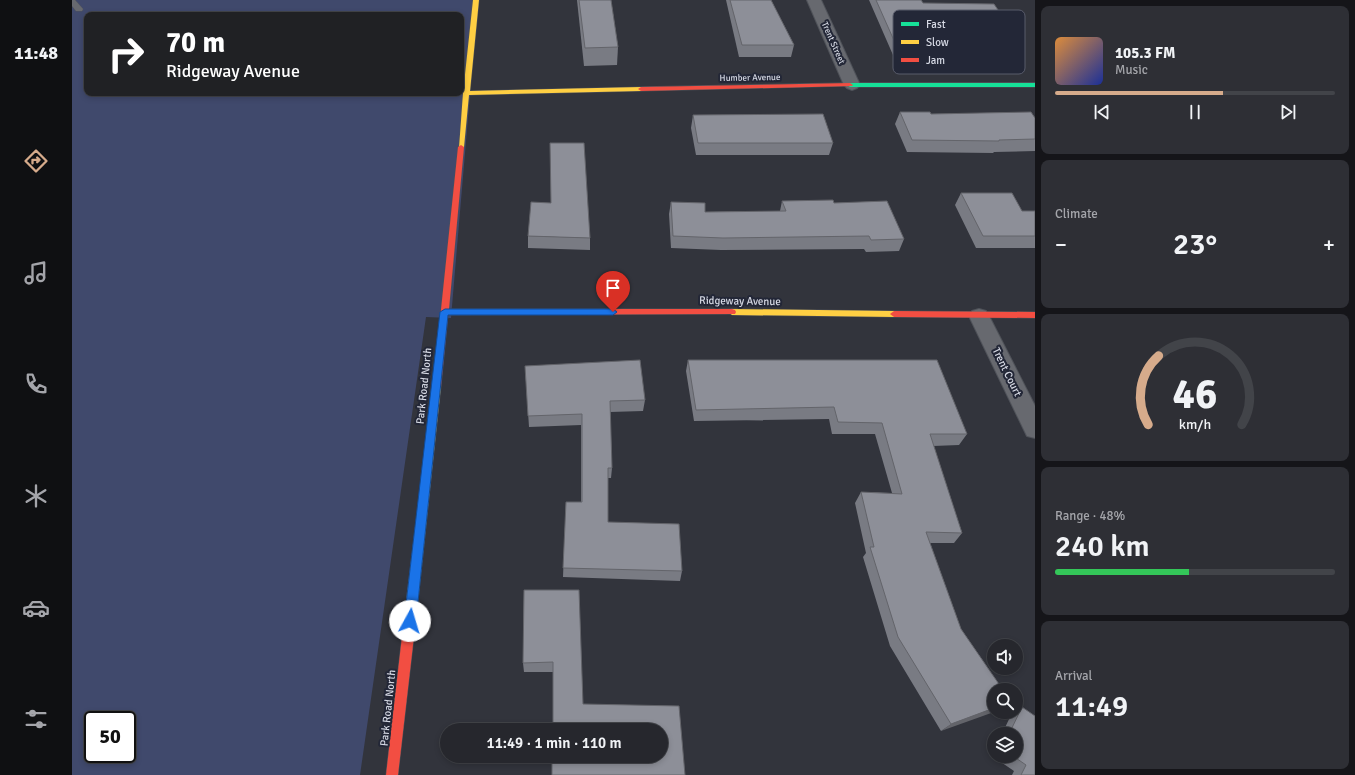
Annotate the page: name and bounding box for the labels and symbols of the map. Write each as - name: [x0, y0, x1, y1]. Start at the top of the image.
- legend: [893, 10, 1025, 74]
- text: Fast: [926, 18, 946, 31]
- street label: Trent Street: [819, 20, 847, 66]
- text: Slow: [926, 36, 949, 49]
- text: Jam: [926, 54, 945, 67]
- street label: Humber Avenue: [719, 72, 781, 84]
- pin: [596, 271, 630, 312]
- street label: Ridgeway Avenue: [699, 294, 781, 308]
- street label: Trent Court: [990, 345, 1025, 399]
- street label: Park Road North: [414, 347, 434, 425]
- position arrow: [389, 600, 431, 642]
- street label: Park Road North: [378, 669, 398, 747]
- speed limit sign: 50: [84, 711, 136, 763]

